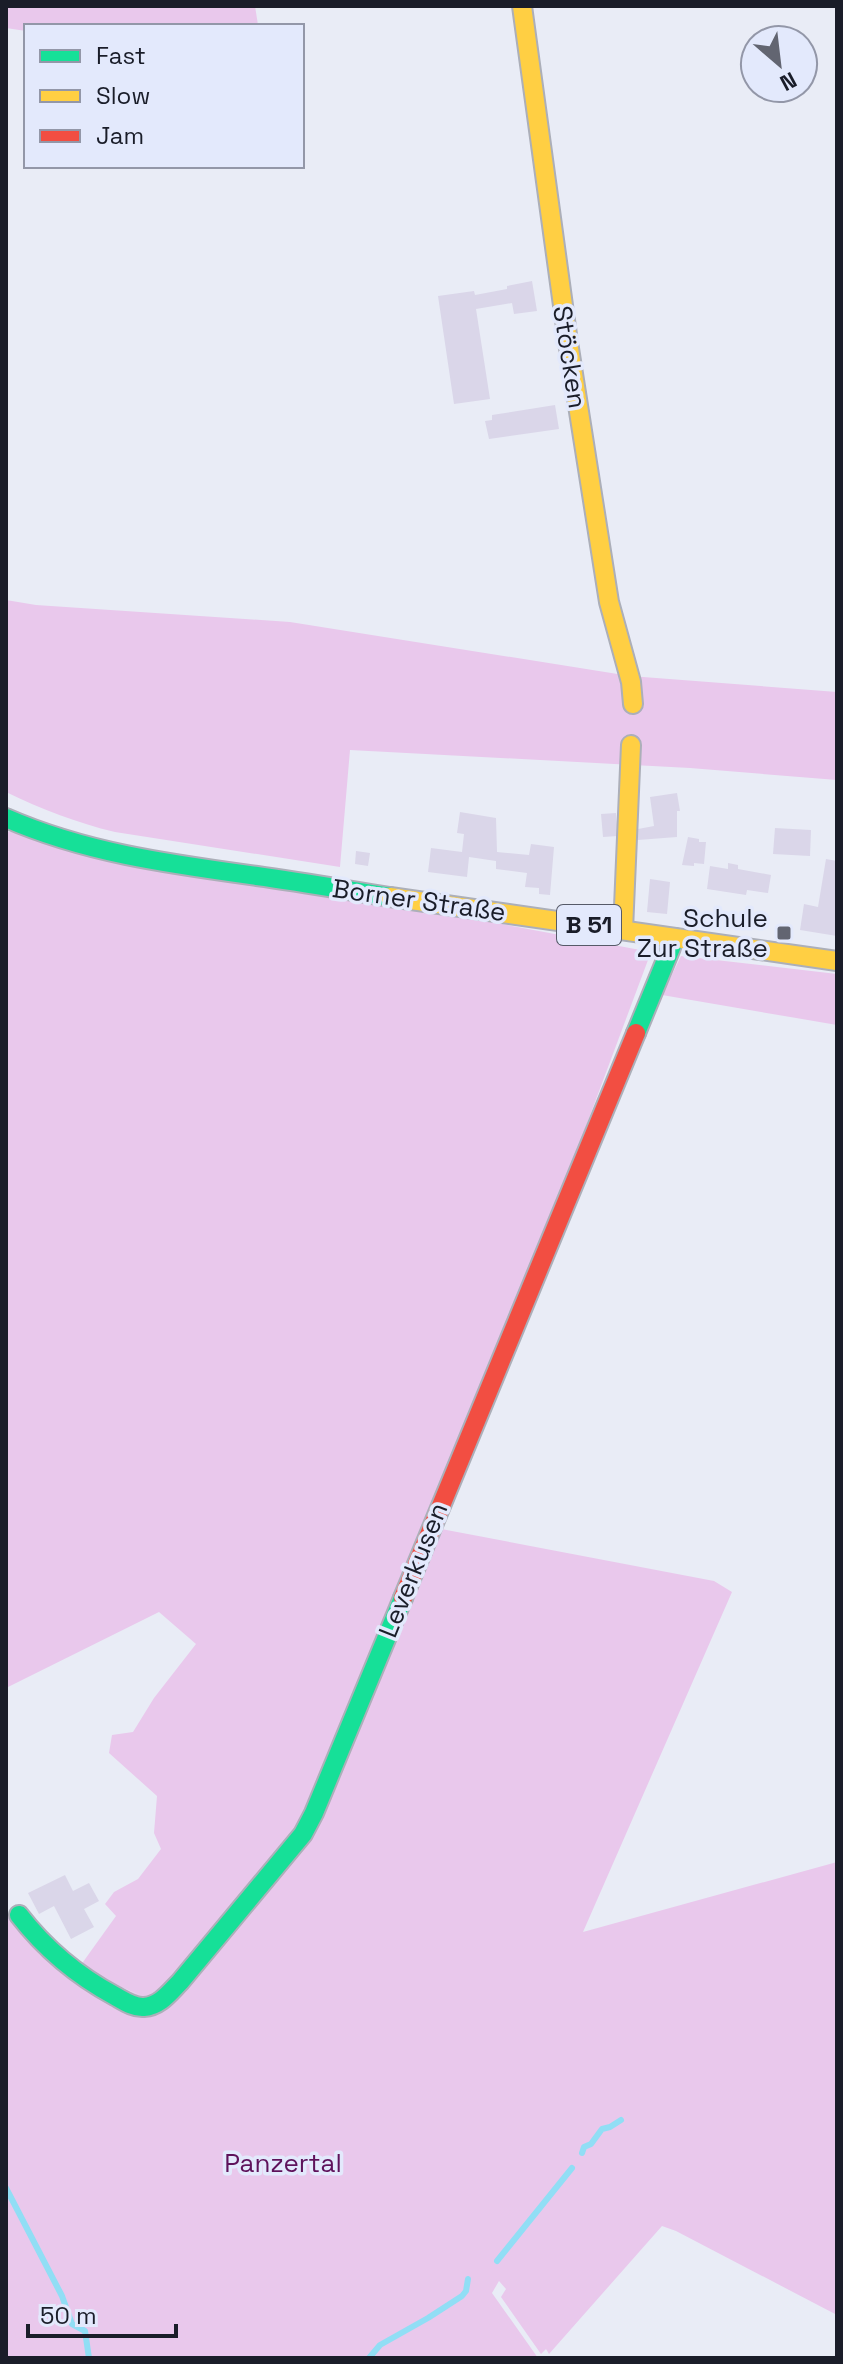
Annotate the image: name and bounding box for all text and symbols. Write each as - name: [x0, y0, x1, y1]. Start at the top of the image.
- legend: [24, 24, 304, 168]
- north arrow: [739, 24, 819, 104]
- text: Fast: [96, 40, 146, 71]
- text: N: [775, 66, 801, 97]
- text: Slow: [96, 80, 150, 111]
- text: Jam: [96, 120, 144, 151]
- street label: Stöcken: [545, 303, 595, 411]
- street label: Borner Straße: [330, 871, 508, 929]
- place label: Schule Zur Straße: [637, 901, 768, 965]
- road number: B 51: [557, 905, 621, 945]
- marker: Schule Zur Straße: [775, 924, 793, 942]
- street label: Leverkusen: [371, 1498, 455, 1642]
- park label: Panzertal: [224, 2146, 342, 2180]
- scale bar: [28, 2288, 176, 2338]
- text: 50 m: [40, 2300, 97, 2331]

